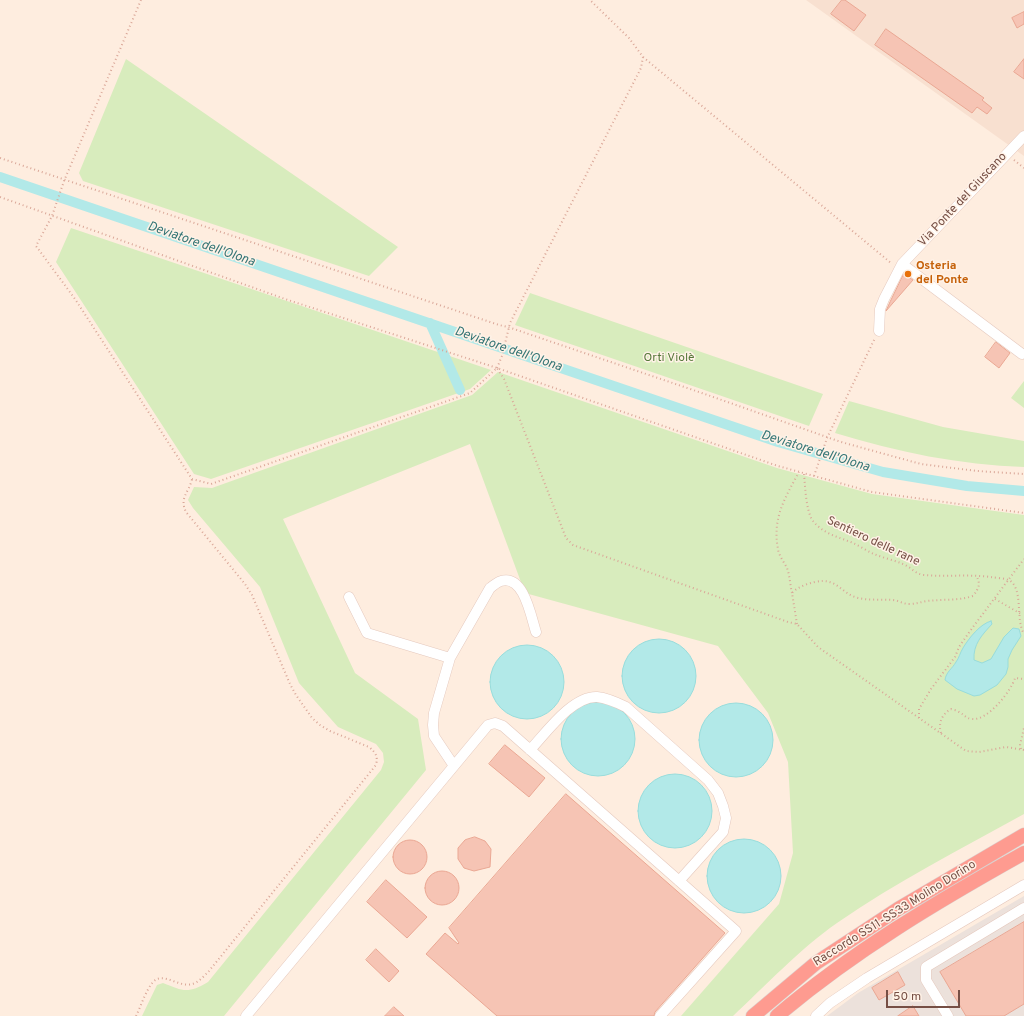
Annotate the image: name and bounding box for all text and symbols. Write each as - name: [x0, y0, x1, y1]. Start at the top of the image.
- street label: Via Ponte del Giuscano: [916, 150, 1010, 250]
- water label: Deviatore dell'Olona: [145, 219, 257, 271]
- place label: Osteria del Ponte: [916, 260, 969, 288]
- marker: Osteria del Ponte: [903, 269, 913, 279]
- water label: Deviatore dell'Olona: [452, 324, 564, 376]
- park label: Orti Violè: [644, 352, 694, 366]
- water label: Deviatore dell'Olona: [759, 428, 871, 476]
- street label: Sentiero delle rane: [824, 514, 922, 570]
- street label: Raccordo SS11-SS33 Molino Dorino: [811, 858, 979, 970]
- scale bar: [888, 982, 962, 1008]
- text: 50 m: [893, 989, 921, 1005]

